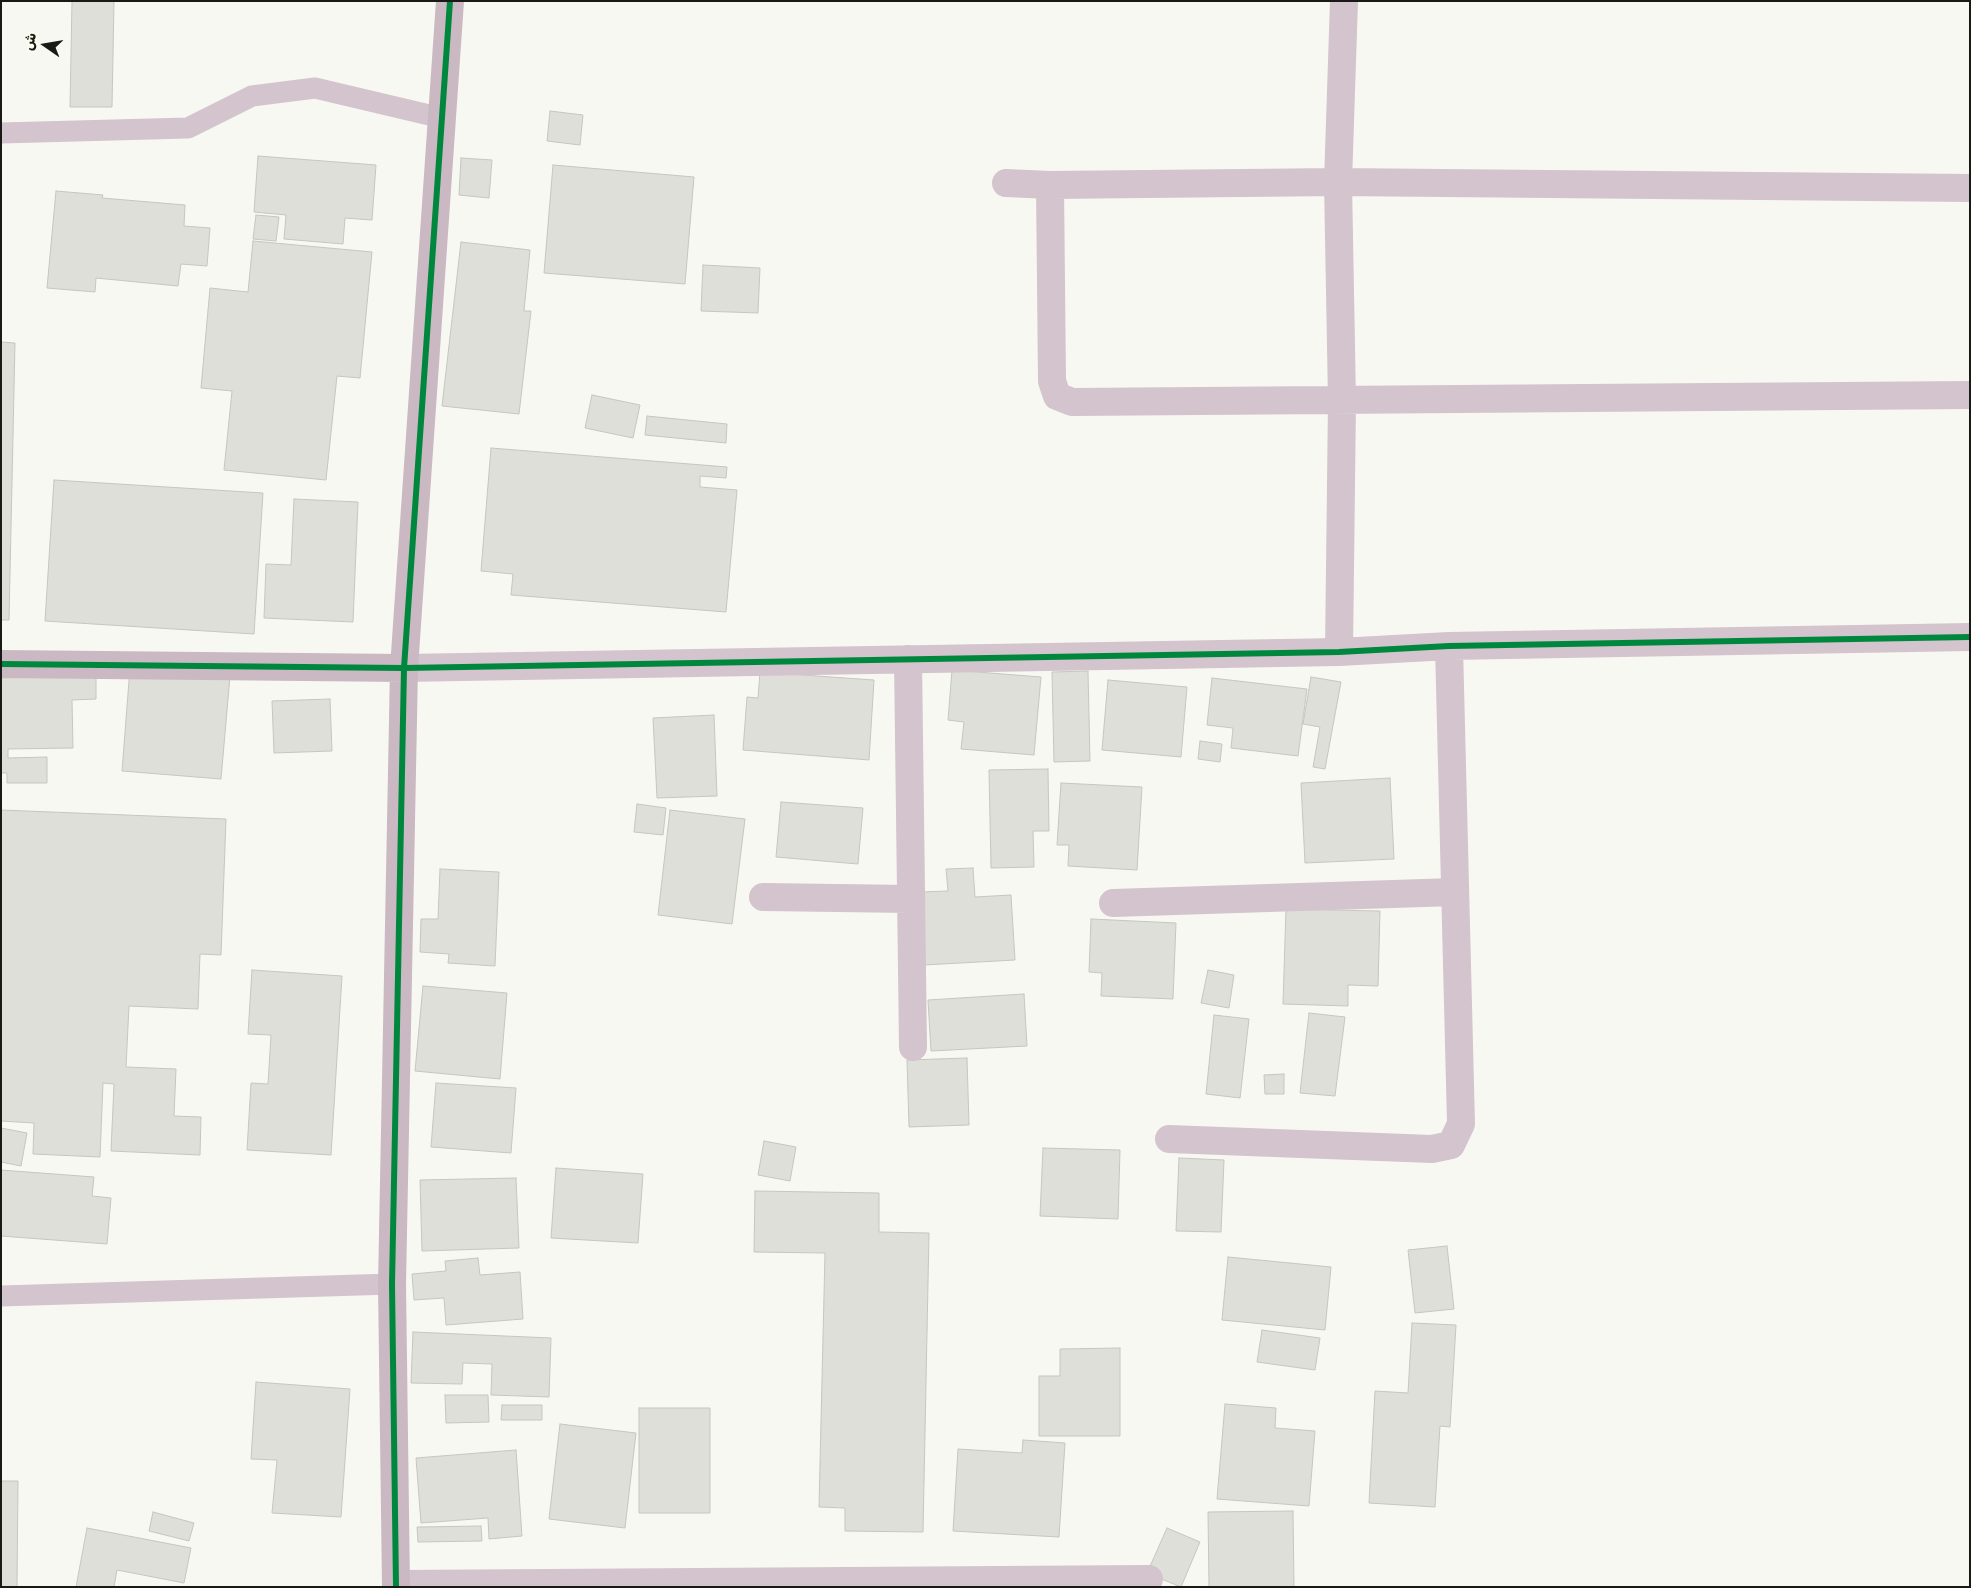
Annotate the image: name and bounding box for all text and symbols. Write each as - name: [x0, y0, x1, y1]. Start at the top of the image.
- north arrow: [20, 20, 70, 70]
- text: ش: [20, 31, 40, 52]

